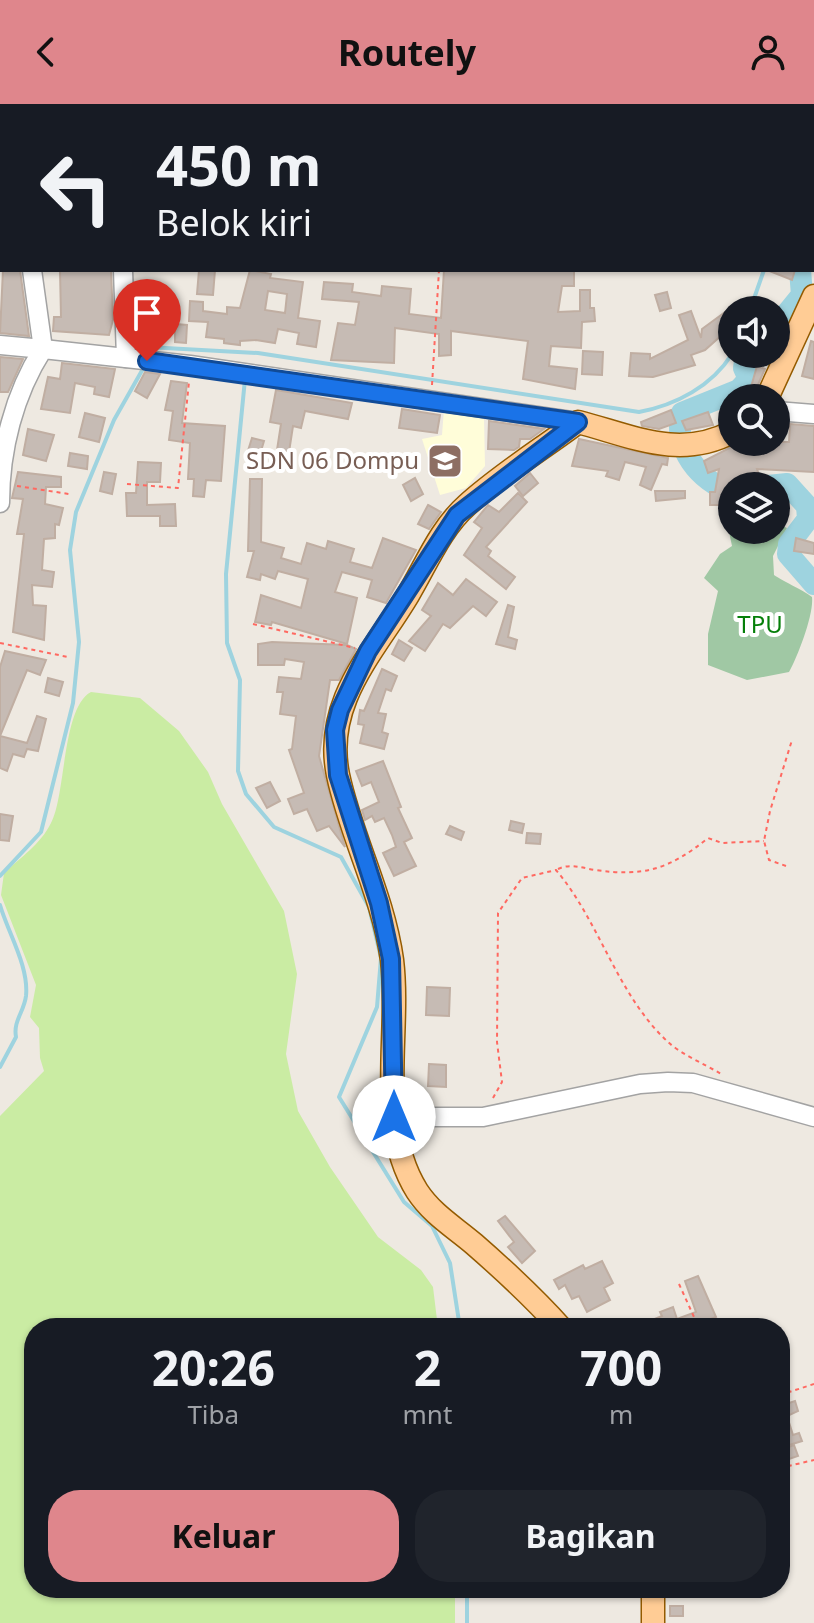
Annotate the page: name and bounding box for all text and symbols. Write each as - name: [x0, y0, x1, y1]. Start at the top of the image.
- text: Routely: [338, 28, 476, 77]
- icon: back: [24, 30, 68, 74]
- icon: person: [746, 30, 790, 74]
- text: 450 m: [156, 126, 321, 202]
- icon: left: [24, 136, 128, 240]
- text: Belok kiri: [156, 198, 312, 247]
- pin: [113, 279, 181, 361]
- icon: arrive: [125, 291, 169, 335]
- map controls: [718, 296, 790, 544]
- button: sound: [718, 296, 790, 368]
- button: search: [718, 384, 790, 456]
- school or university icon: SDN 06 Dompu: [426, 442, 464, 480]
- place label: SDN 06 Dompu: [246, 443, 419, 476]
- button: layers: [718, 472, 790, 544]
- park label: TPU: [737, 607, 783, 640]
- position arrow: [352, 1075, 436, 1159]
- text: 20:26: [152, 1335, 275, 1400]
- text: 2: [414, 1335, 441, 1400]
- text: 700: [580, 1335, 662, 1400]
- text: Tiba: [187, 1396, 239, 1432]
- text: mnt: [403, 1396, 452, 1432]
- text: m: [609, 1396, 633, 1432]
- button: Keluar: [48, 1490, 399, 1582]
- button: Bagikan: [415, 1490, 766, 1582]

